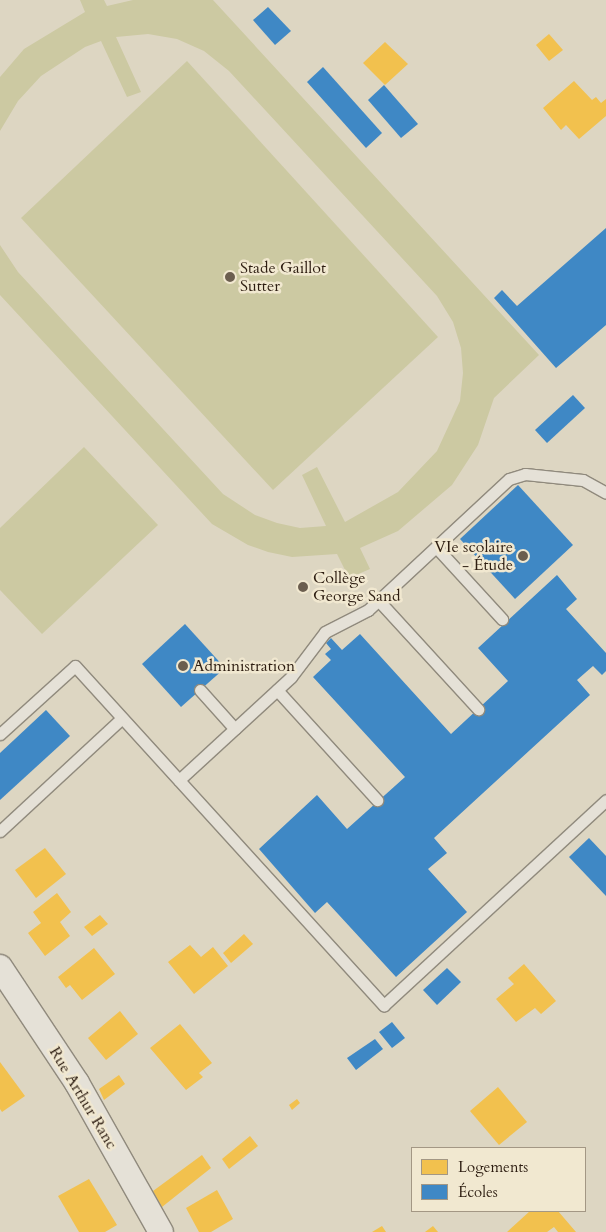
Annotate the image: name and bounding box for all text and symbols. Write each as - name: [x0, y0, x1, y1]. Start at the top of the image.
- place label: Stade Gaillot Sutter: [240, 258, 326, 296]
- marker: Stade Gaillot Sutter: [224, 271, 236, 283]
- place label: VIe scolaire - Étude: [434, 537, 513, 575]
- marker: VIe scolaire - Étude: [517, 550, 529, 562]
- place label: Collège George Sand: [313, 568, 400, 606]
- marker: Collège George Sand: [297, 581, 309, 593]
- place label: Administration: [193, 656, 295, 676]
- marker: Administration: [177, 660, 189, 672]
- street label: Rue Arthur Ranc: [45, 1043, 121, 1153]
- legend: [411, 1147, 586, 1212]
- text: Logements: [458, 1157, 528, 1177]
- text: Écoles: [458, 1182, 498, 1202]

